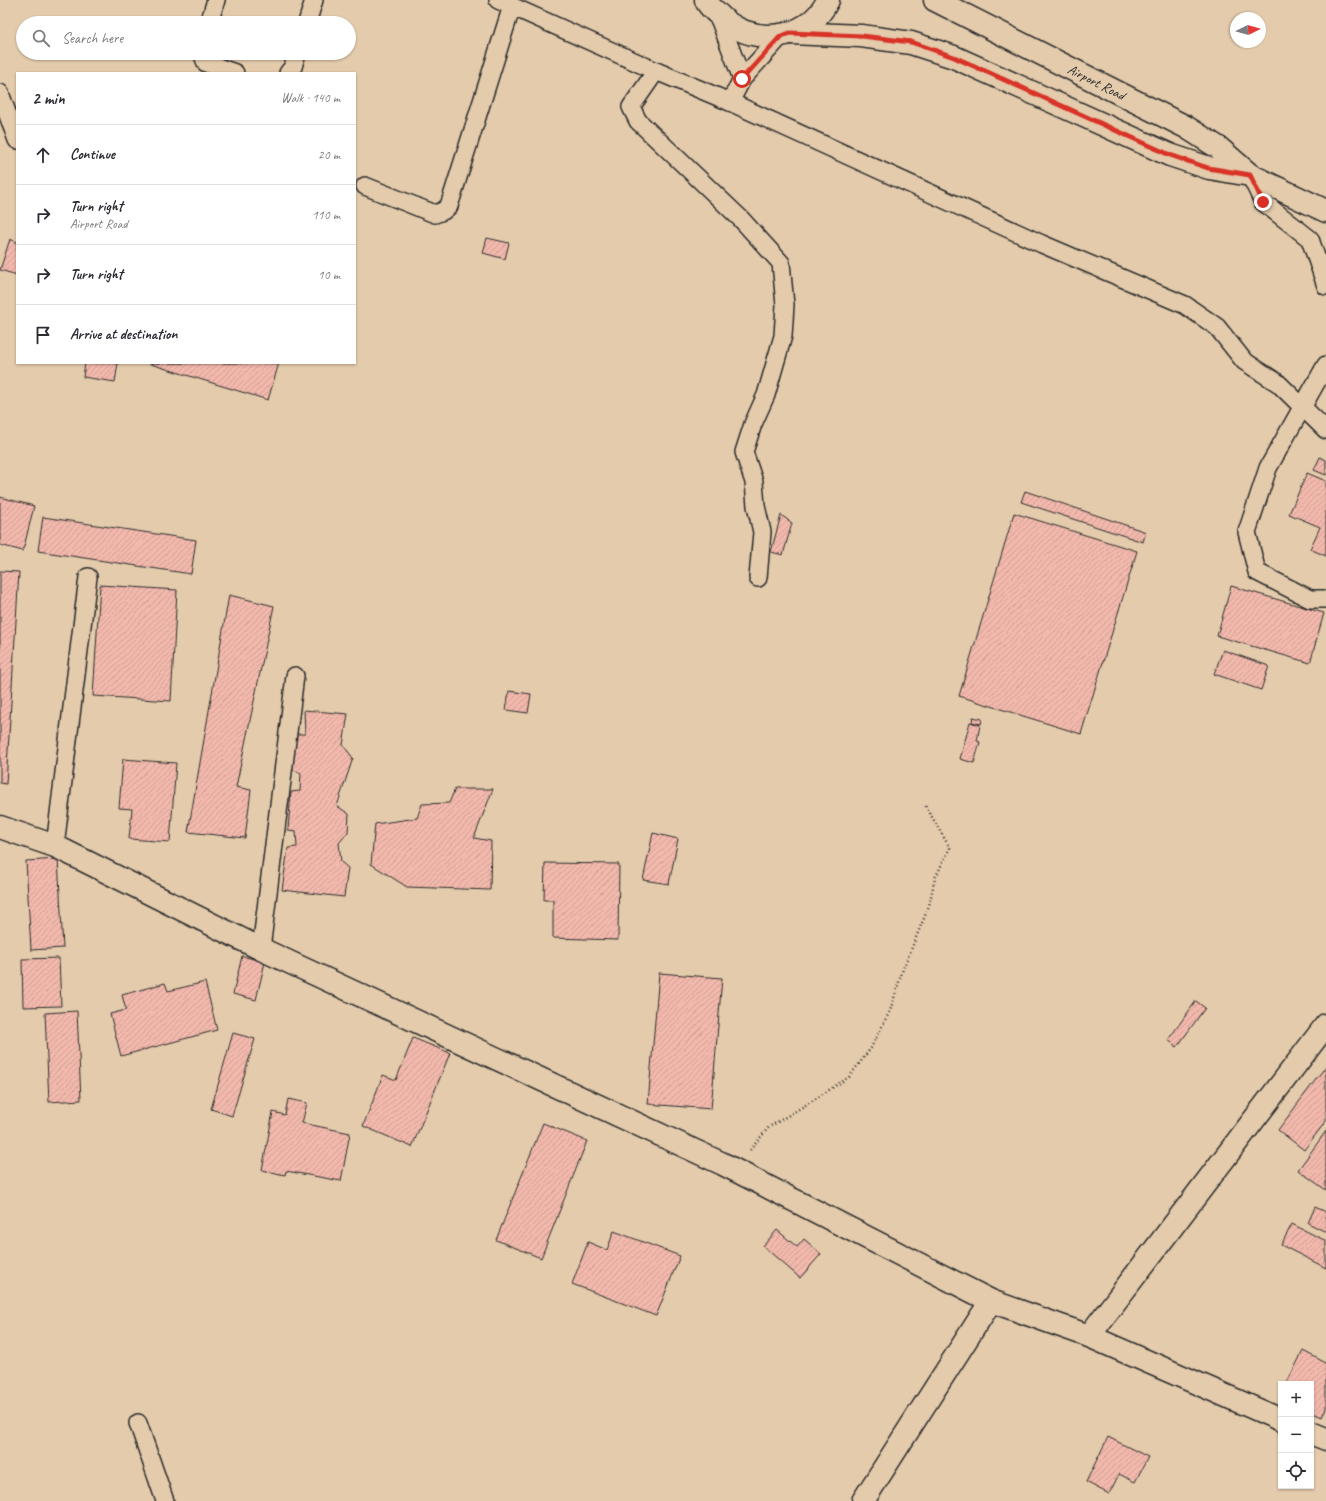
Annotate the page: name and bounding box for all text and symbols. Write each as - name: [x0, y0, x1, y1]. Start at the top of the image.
- north arrow: [1230, 12, 1266, 48]
- search box: [16, 16, 356, 60]
- icon: search: [30, 27, 52, 49]
- text: Search here: [62, 29, 123, 48]
- street label: Airport Road: [1065, 60, 1130, 104]
- route start: [733, 70, 751, 88]
- text: 2 min: [32, 88, 65, 109]
- text: Walk · 140 m: [281, 90, 340, 106]
- icon: ahead: [32, 144, 54, 166]
- text: Continue: [70, 145, 115, 164]
- text: 20 m: [318, 147, 340, 163]
- route end: [1254, 193, 1272, 211]
- text: Turn right: [70, 197, 123, 216]
- icon: right: [32, 204, 54, 226]
- text: 110 m: [312, 207, 340, 223]
- text: Airport Road: [70, 216, 128, 232]
- icon: right: [32, 264, 54, 286]
- text: Turn right: [70, 265, 123, 284]
- text: 10 m: [318, 267, 340, 283]
- icon: arrive: [32, 324, 54, 346]
- text: Arrive at destination: [70, 325, 177, 344]
- map controls: [1278, 1381, 1314, 1489]
- button: +: [1278, 1381, 1314, 1417]
- button: −: [1278, 1417, 1314, 1453]
- button: locate: [1278, 1453, 1314, 1489]

